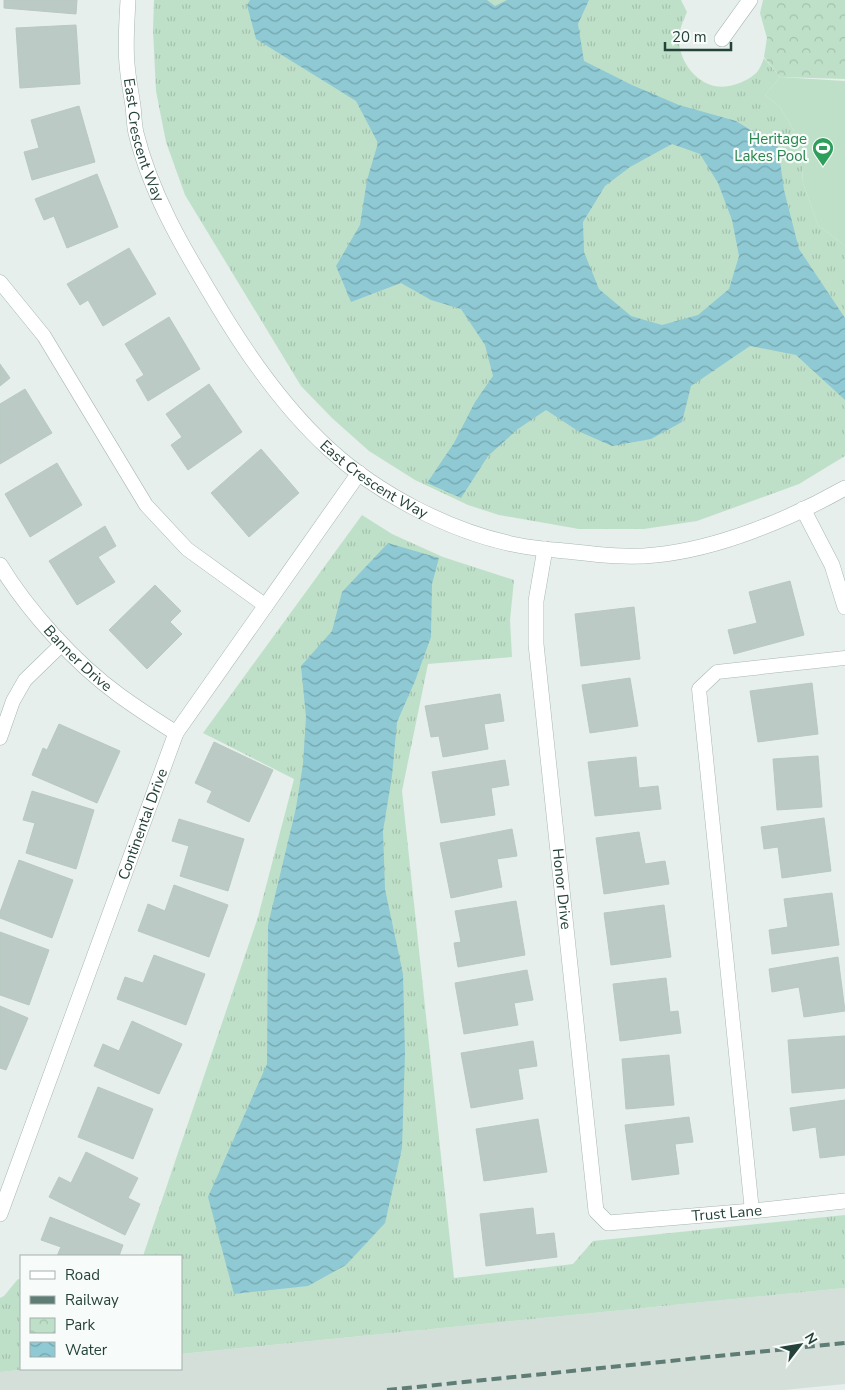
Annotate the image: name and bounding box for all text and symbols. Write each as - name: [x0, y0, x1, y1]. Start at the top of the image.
- scale bar: [665, 20, 731, 52]
- text: 20 m: [672, 27, 707, 47]
- street label: East Crescent Way: [119, 77, 169, 205]
- place label: Heritage Lakes Pool: [734, 129, 808, 166]
- sports icon: Heritage Lakes Pool: [811, 136, 835, 167]
- street label: East Crescent Way: [315, 435, 432, 523]
- street label: Banner Drive: [39, 621, 116, 696]
- street label: Continental Drive: [113, 766, 172, 883]
- street label: Honor Drive: [548, 847, 576, 930]
- street label: Trust Lane: [691, 1200, 763, 1226]
- legend: [20, 1255, 182, 1370]
- text: Road: [65, 1265, 100, 1285]
- text: Railway: [65, 1290, 119, 1310]
- text: Park: [65, 1315, 95, 1335]
- north arrow: [775, 1320, 825, 1370]
- text: N: [800, 1329, 822, 1348]
- text: Water: [65, 1340, 108, 1360]

